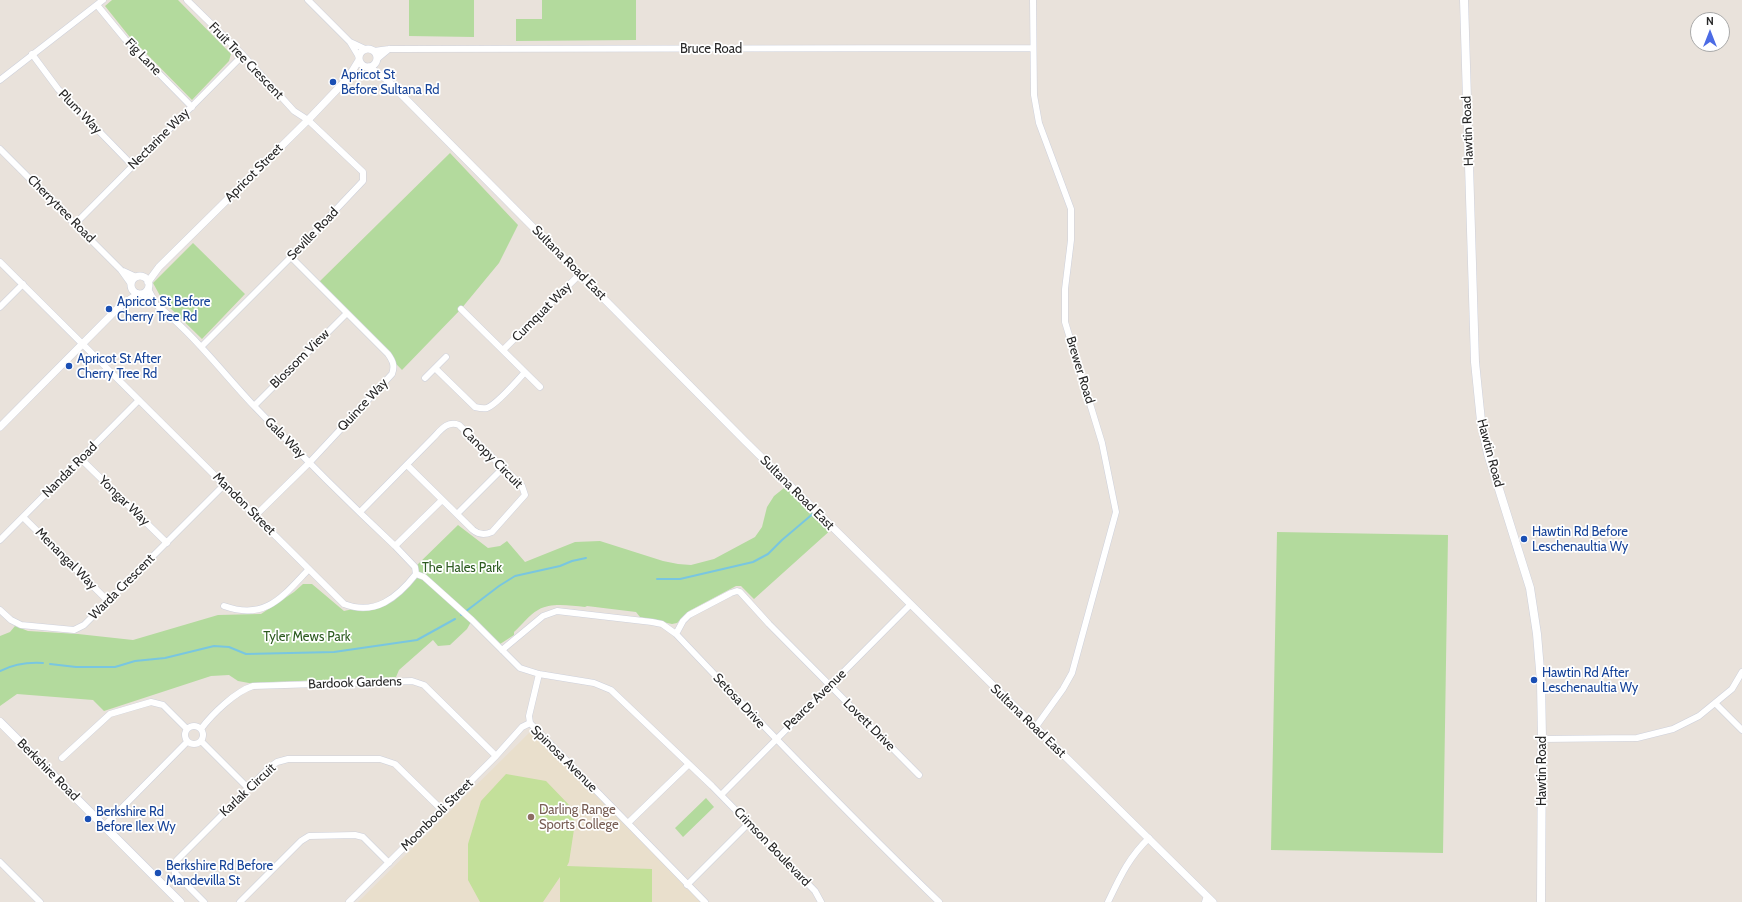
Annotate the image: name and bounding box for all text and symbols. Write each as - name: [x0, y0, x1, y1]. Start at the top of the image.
- north arrow: [1690, 12, 1730, 52]
- text: N: [1706, 14, 1714, 28]
- street label: Fruit Tree Crescent: [205, 19, 287, 103]
- street label: Fig Lane: [122, 35, 164, 79]
- street label: Bruce Road: [680, 41, 742, 57]
- place label: Apricot St Before Sultana Rd: [341, 67, 439, 98]
- marker: Apricot St Before Sultana Rd: [328, 77, 338, 87]
- street label: Plum Way: [55, 86, 105, 138]
- street label: Hawtin Road: [1459, 96, 1477, 166]
- street label: Nectarine Way: [125, 105, 193, 173]
- street label: Apricot Street: [222, 141, 286, 205]
- street label: Cherrytree Road: [24, 172, 98, 246]
- street label: Seville Road: [284, 204, 342, 264]
- street label: Sultana Road East: [529, 223, 609, 303]
- street label: Cumquat Way: [509, 279, 575, 345]
- place label: Apricot St Before Cherry Tree Rd: [117, 294, 210, 325]
- marker: Apricot St Before Cherry Tree Rd: [104, 304, 114, 314]
- street label: Blossom View: [267, 326, 333, 392]
- street label: Brewer Road: [1062, 334, 1098, 406]
- place label: Apricot St After Cherry Tree Rd: [77, 351, 161, 382]
- marker: Apricot St After Cherry Tree Rd: [64, 361, 74, 371]
- street label: Quince Way: [335, 375, 391, 435]
- street label: Gala Way: [261, 414, 309, 462]
- street label: Hawtin Road: [1473, 417, 1507, 489]
- street label: Canopy Circuit: [458, 424, 526, 492]
- street label: Nandat Road: [39, 439, 101, 501]
- street label: Sultana Road East: [757, 453, 837, 533]
- street label: Mandon Street: [210, 470, 278, 538]
- street label: Yongar Way: [95, 473, 153, 529]
- place label: Hawtin Rd Before Leschenaultia Wy: [1532, 524, 1628, 555]
- street label: Menangal Way: [32, 525, 100, 593]
- marker: Hawtin Rd Before Leschenaultia Wy: [1519, 534, 1529, 544]
- street label: Warda Crescent: [86, 551, 158, 623]
- park label: The Hales Park: [422, 560, 502, 576]
- park label: Tyler Mews Park: [263, 629, 351, 645]
- place label: Hawtin Rd After Leschenaultia Wy: [1542, 665, 1638, 696]
- street label: Pearce Avenue: [781, 666, 849, 734]
- street label: Setosa Drive: [710, 670, 768, 732]
- street label: Bardook Gardens: [308, 674, 402, 692]
- marker: Hawtin Rd After Leschenaultia Wy: [1529, 675, 1539, 685]
- street label: Sultana Road East: [987, 681, 1069, 761]
- street label: Lovett Drive: [840, 696, 898, 754]
- street label: Spinosa Avenue: [527, 722, 601, 796]
- street label: Berkshire Road: [14, 736, 82, 804]
- street label: Hawtin Road: [1534, 736, 1550, 806]
- street label: Karlak Circuit: [217, 760, 279, 820]
- street label: Moonbooli Street: [398, 776, 476, 854]
- place label: Darling Range Sports College: [539, 802, 619, 833]
- place label: Berkshire Rd Before Ilex Wy: [96, 804, 176, 835]
- street label: Crimson Boulevard: [730, 804, 814, 890]
- marker: Darling Range Sports College: [526, 812, 536, 822]
- marker: Berkshire Rd Before Ilex Wy: [83, 814, 93, 824]
- place label: Berkshire Rd Before Mandevilla St: [166, 858, 273, 889]
- marker: Berkshire Rd Before Mandevilla St: [153, 868, 163, 878]

